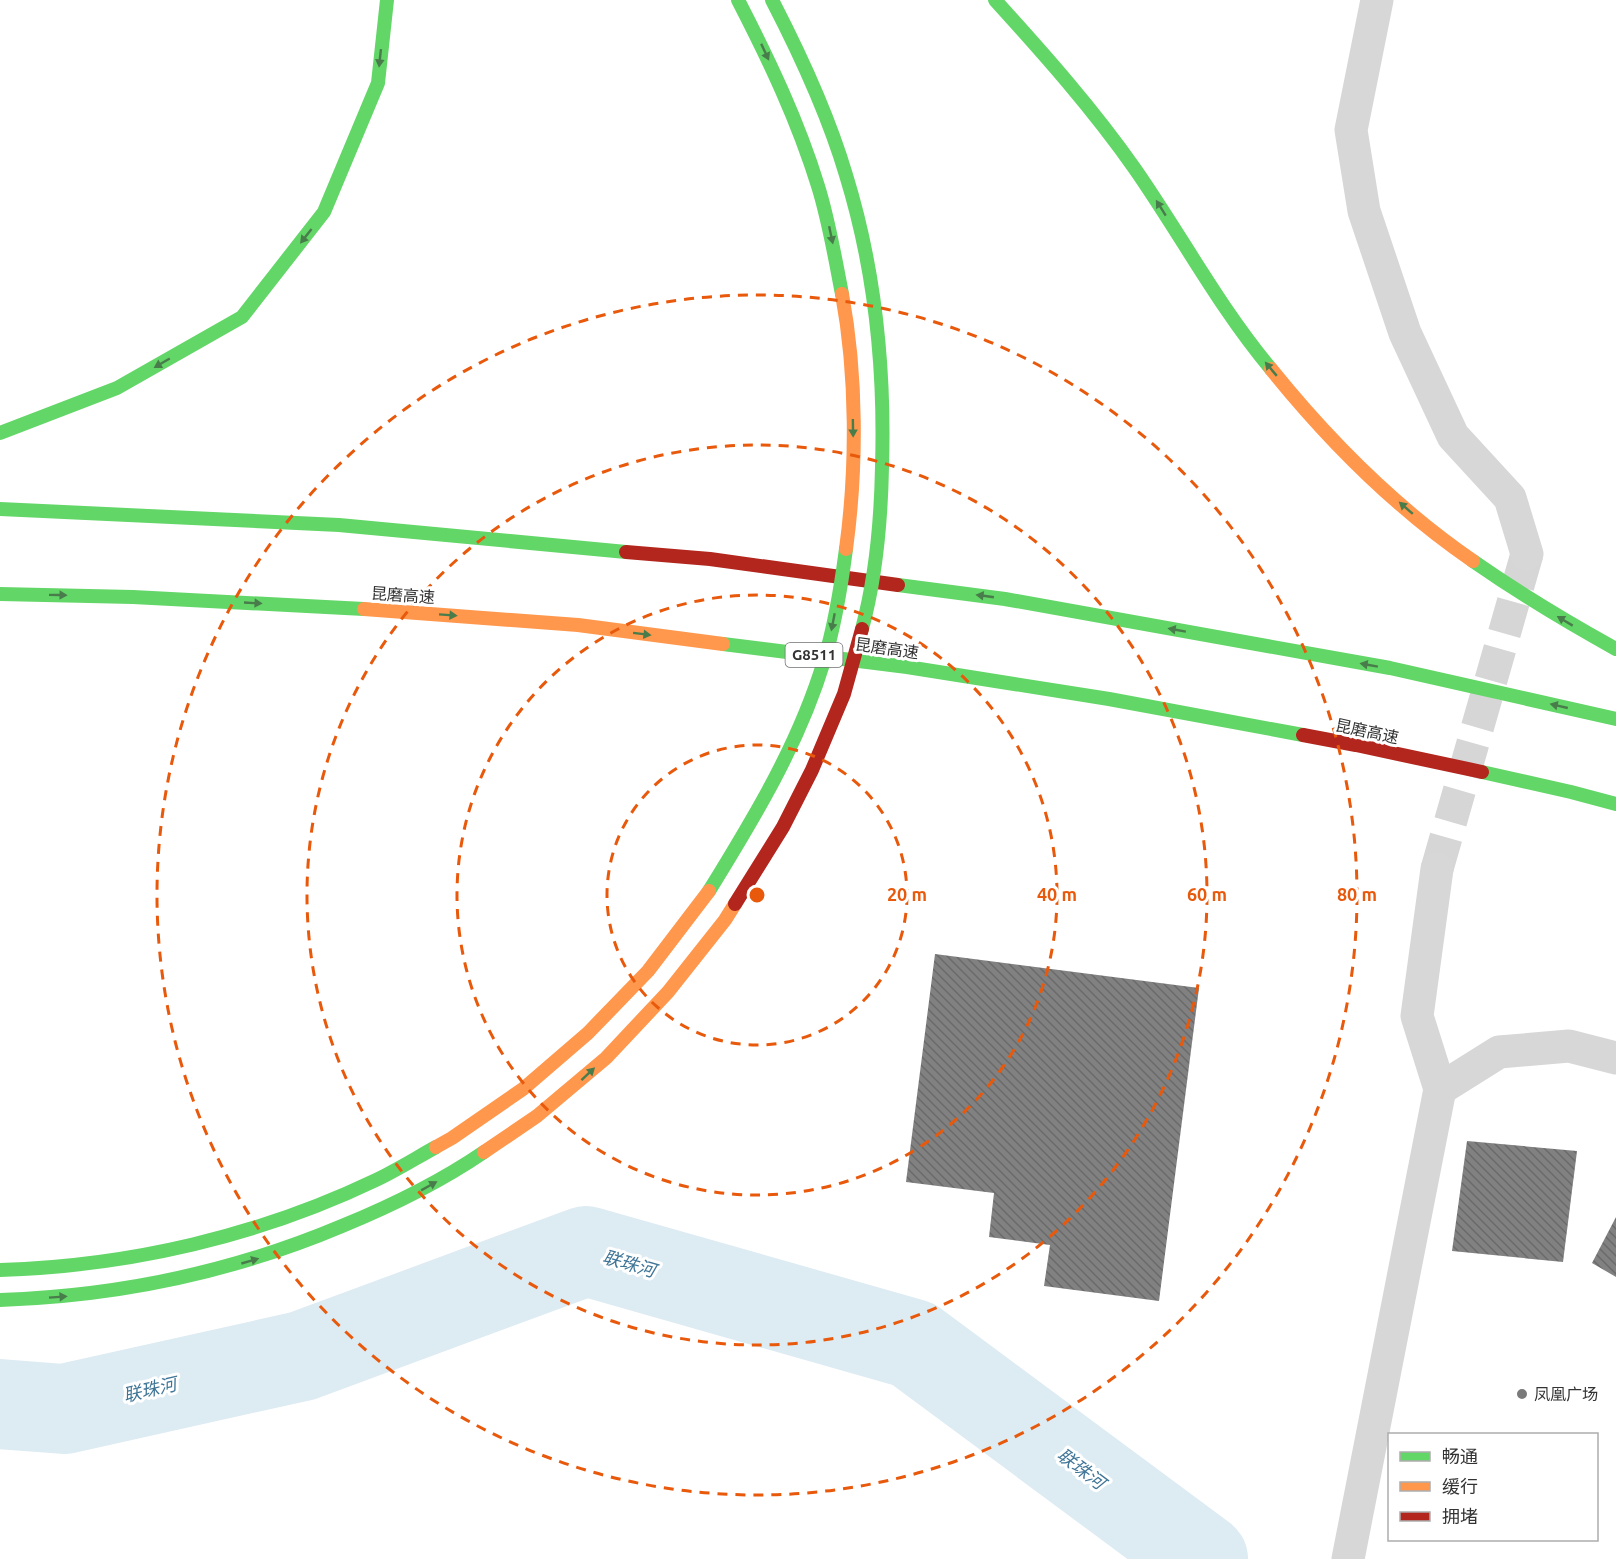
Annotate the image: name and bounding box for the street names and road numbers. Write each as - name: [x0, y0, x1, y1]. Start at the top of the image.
- street label: 昆磨高速: [370, 584, 436, 606]
- street label: 昆磨高速: [854, 635, 920, 661]
- road number: G8511: [786, 643, 842, 667]
- street label: 昆磨高速: [1334, 716, 1400, 746]

